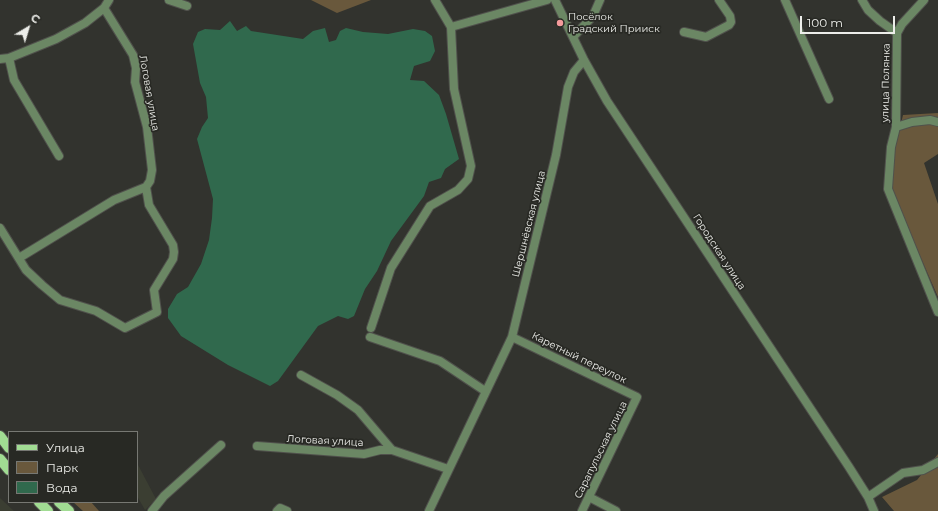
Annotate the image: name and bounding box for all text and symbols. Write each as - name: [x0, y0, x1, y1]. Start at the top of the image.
- north arrow: [8, 8, 48, 48]
- scale bar: [802, 8, 897, 34]
- text: С: [28, 11, 43, 27]
- place label: Посёлок Градский Прииск: [568, 11, 660, 34]
- text: 100 m: [807, 15, 843, 30]
- marker: Посёлок Градский Прииск: [555, 18, 565, 28]
- street label: улица Полянка: [879, 43, 893, 123]
- street label: Логовая улица: [136, 54, 162, 132]
- street label: Шершнёвская улица: [510, 170, 548, 278]
- street label: Городская улица: [690, 212, 748, 292]
- street label: Каретный переулок: [530, 330, 628, 386]
- street label: Сарапульская улица: [572, 399, 630, 501]
- legend: [8, 431, 138, 503]
- street label: Логовая улица: [286, 433, 364, 449]
- text: Улица: [46, 440, 85, 455]
- text: Парк: [46, 460, 78, 475]
- text: Вода: [46, 480, 77, 495]

